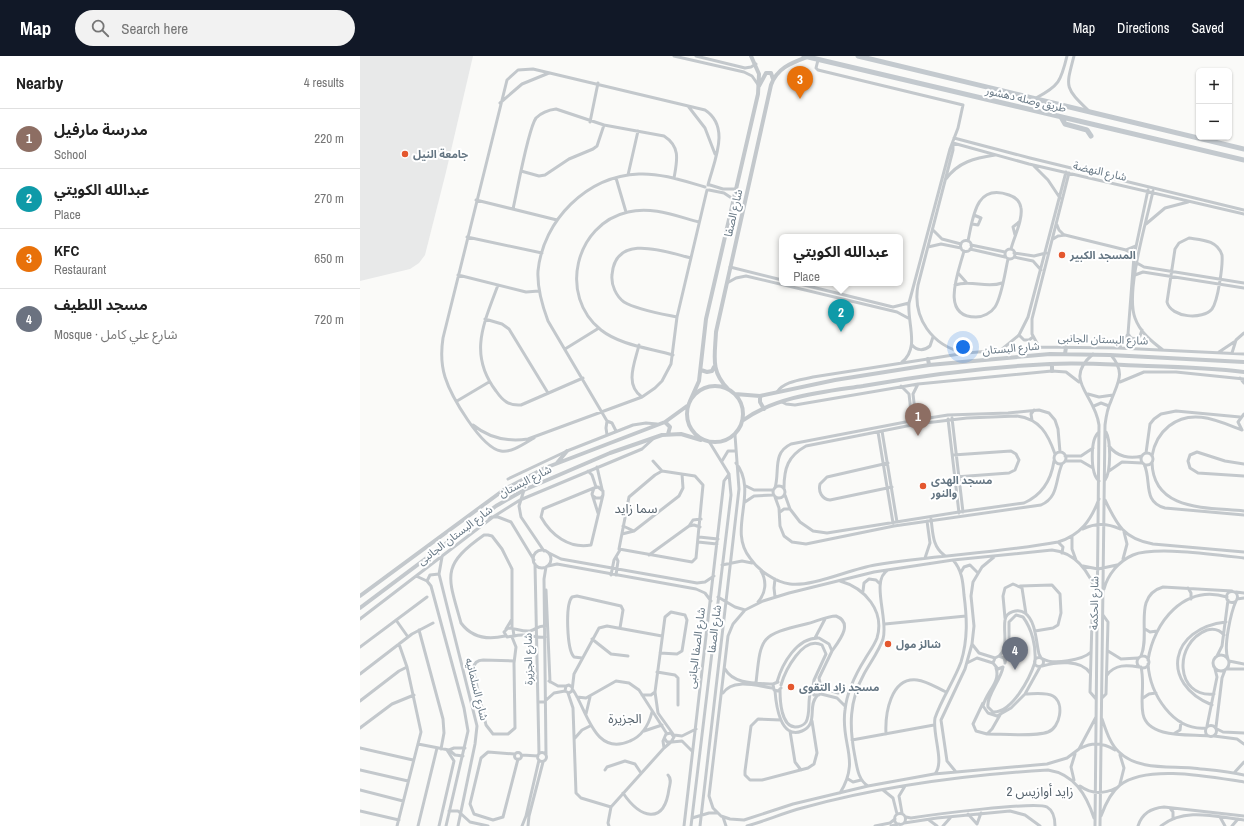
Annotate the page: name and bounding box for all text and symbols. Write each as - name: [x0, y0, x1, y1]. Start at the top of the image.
- search box: [75, 10, 355, 46]
- text: Map: [20, 15, 51, 41]
- icon: search: [89, 17, 111, 39]
- text: Search here: [121, 18, 188, 39]
- text: Map: [1073, 19, 1095, 37]
- text: Directions: [1117, 19, 1169, 37]
- text: Saved: [1191, 19, 1224, 37]
- pin: 3: [787, 66, 813, 99]
- map controls: [1196, 68, 1232, 140]
- button: +: [1196, 68, 1232, 104]
- text: Nearby: [16, 71, 63, 94]
- text: 4 results: [304, 74, 344, 91]
- street label: طريق وصله دهشور: [983, 83, 1068, 115]
- button: −: [1196, 104, 1232, 140]
- text: مدرسة مارفيل: [54, 119, 148, 140]
- text: 1: [26, 130, 32, 147]
- text: 220 m: [314, 130, 344, 147]
- text: School: [54, 146, 87, 163]
- place label: جامعة النيل: [413, 147, 468, 161]
- marker: جامعة النيل: [400, 149, 410, 159]
- street label: شارع النهضة: [1072, 158, 1129, 185]
- text: عبدالله الكويتي: [54, 179, 150, 200]
- street label: شارع الصفا: [721, 187, 746, 238]
- text: 2: [26, 190, 32, 207]
- text: 270 m: [314, 190, 344, 207]
- text: Place: [54, 206, 81, 223]
- popup: [779, 234, 903, 286]
- text: KFC: [54, 240, 79, 261]
- text: عبدالله الكويتي: [793, 241, 889, 262]
- place label: المسجد الكبير: [1069, 248, 1136, 262]
- text: 3: [26, 250, 32, 267]
- text: 650 m: [314, 250, 344, 267]
- marker: المسجد الكبير: [1057, 250, 1067, 260]
- text: Restaurant: [54, 261, 106, 278]
- text: Place: [793, 268, 820, 285]
- text: مسجد اللطيف: [54, 294, 148, 315]
- pin: 2: [828, 299, 854, 332]
- text: 4: [26, 311, 32, 328]
- text: 720 m: [314, 311, 344, 328]
- text: Mosque · شارع علي كامل: [54, 326, 178, 343]
- street label: شارع البستان الجانبى: [1058, 330, 1149, 349]
- your location: [953, 337, 973, 357]
- street label: شارع البستان: [982, 338, 1041, 358]
- pin: 1: [905, 403, 931, 436]
- street label: شارع البستان: [496, 462, 555, 501]
- place label: مسجد الهدى والنور: [930, 473, 992, 500]
- marker: مسجد الهدى والنور: [918, 481, 928, 491]
- district label: سما زايد: [615, 500, 657, 517]
- street label: شارع البستان الجانبى: [415, 502, 496, 569]
- street label: شارع الحكمة: [1087, 576, 1102, 630]
- street label: شارع الصفا: [704, 604, 725, 654]
- street label: شارع الصفا الجانبى: [684, 606, 709, 689]
- street label: شارع الجزيرة: [521, 632, 536, 685]
- place label: شالز مول: [896, 637, 941, 651]
- pin: 4: [1002, 637, 1028, 670]
- marker: شالز مول: [883, 639, 893, 649]
- street label: شارع السلمانيه: [461, 656, 492, 722]
- place label: مسجد زاد التقوى: [799, 680, 879, 694]
- marker: مسجد زاد التقوى: [786, 682, 796, 692]
- district label: الجزيرة: [608, 710, 642, 727]
- district label: زايد أوازيس 2: [1007, 783, 1073, 800]

